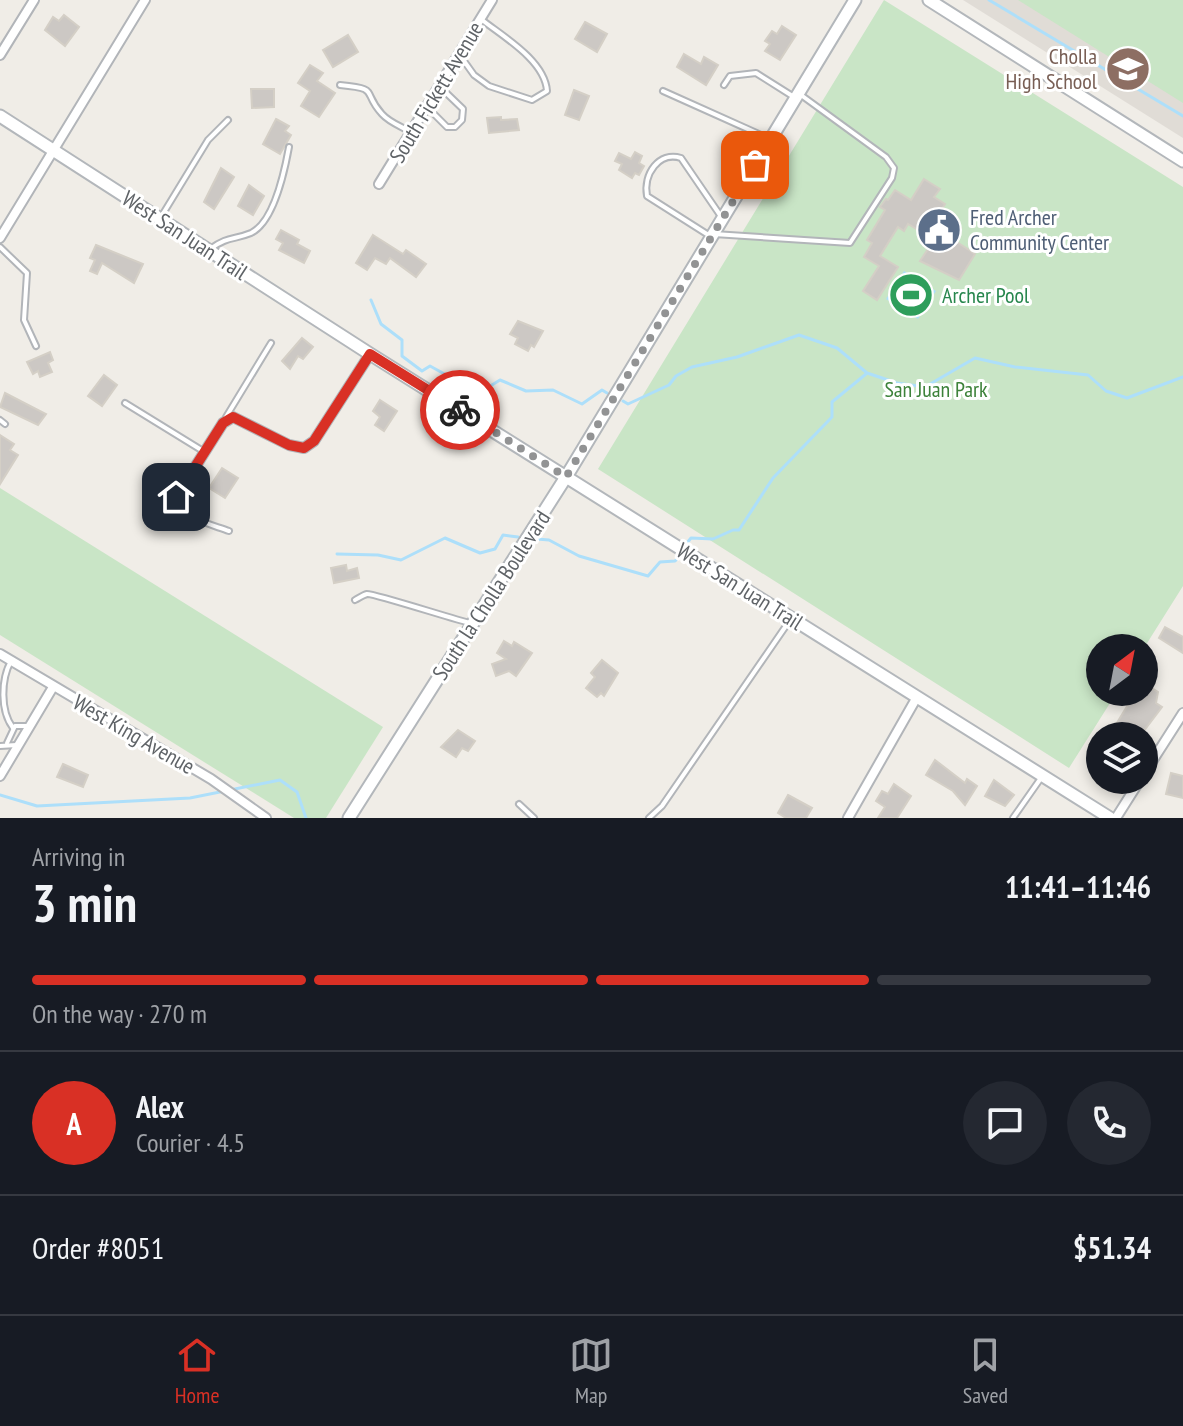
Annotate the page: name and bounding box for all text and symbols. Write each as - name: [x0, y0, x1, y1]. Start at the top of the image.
- street label: South Fickett Avenue: [383, 16, 489, 168]
- place label: Cholla High School: [1006, 42, 1098, 95]
- school or university icon: Cholla High School: [1104, 45, 1152, 93]
- pin: [721, 131, 789, 199]
- icon: bag: [733, 143, 777, 187]
- street label: West San Juan Trail: [117, 184, 254, 286]
- place label: Fred Archer Community Center: [970, 203, 1109, 256]
- public building icon: Fred Archer Community Center: [915, 206, 963, 254]
- sports icon: Archer Pool: [887, 271, 935, 319]
- place label: Archer Pool: [942, 281, 1030, 309]
- courier: [420, 370, 500, 450]
- park label: San Juan Park: [884, 375, 988, 403]
- icon: bike: [438, 388, 482, 432]
- pin: [142, 463, 210, 531]
- icon: home: [154, 475, 198, 519]
- street label: South la Cholla Boulevard: [426, 505, 556, 685]
- street label: West San Juan Trail: [672, 536, 809, 636]
- north arrow: [1086, 634, 1158, 706]
- map controls: [1086, 634, 1158, 794]
- street label: West King Avenue: [68, 688, 200, 780]
- button: layers: [1086, 722, 1158, 794]
- text: Arriving in: [32, 840, 125, 873]
- text: 11:41–11:46: [1005, 867, 1151, 906]
- text: 3 min: [32, 869, 137, 936]
- text: On the way · 270 m: [32, 997, 207, 1030]
- button: chat: [963, 1081, 1047, 1165]
- button: phone: [1067, 1081, 1151, 1165]
- text: Alex: [136, 1087, 184, 1126]
- text: A: [66, 1104, 82, 1143]
- text: Courier · 4.5: [136, 1126, 245, 1159]
- text: Order #8051: [32, 1228, 164, 1267]
- text: $51.34: [1073, 1228, 1151, 1267]
- tab: Home: [175, 1333, 220, 1409]
- tab: Map: [569, 1333, 613, 1409]
- tab: Saved: [963, 1333, 1008, 1409]

